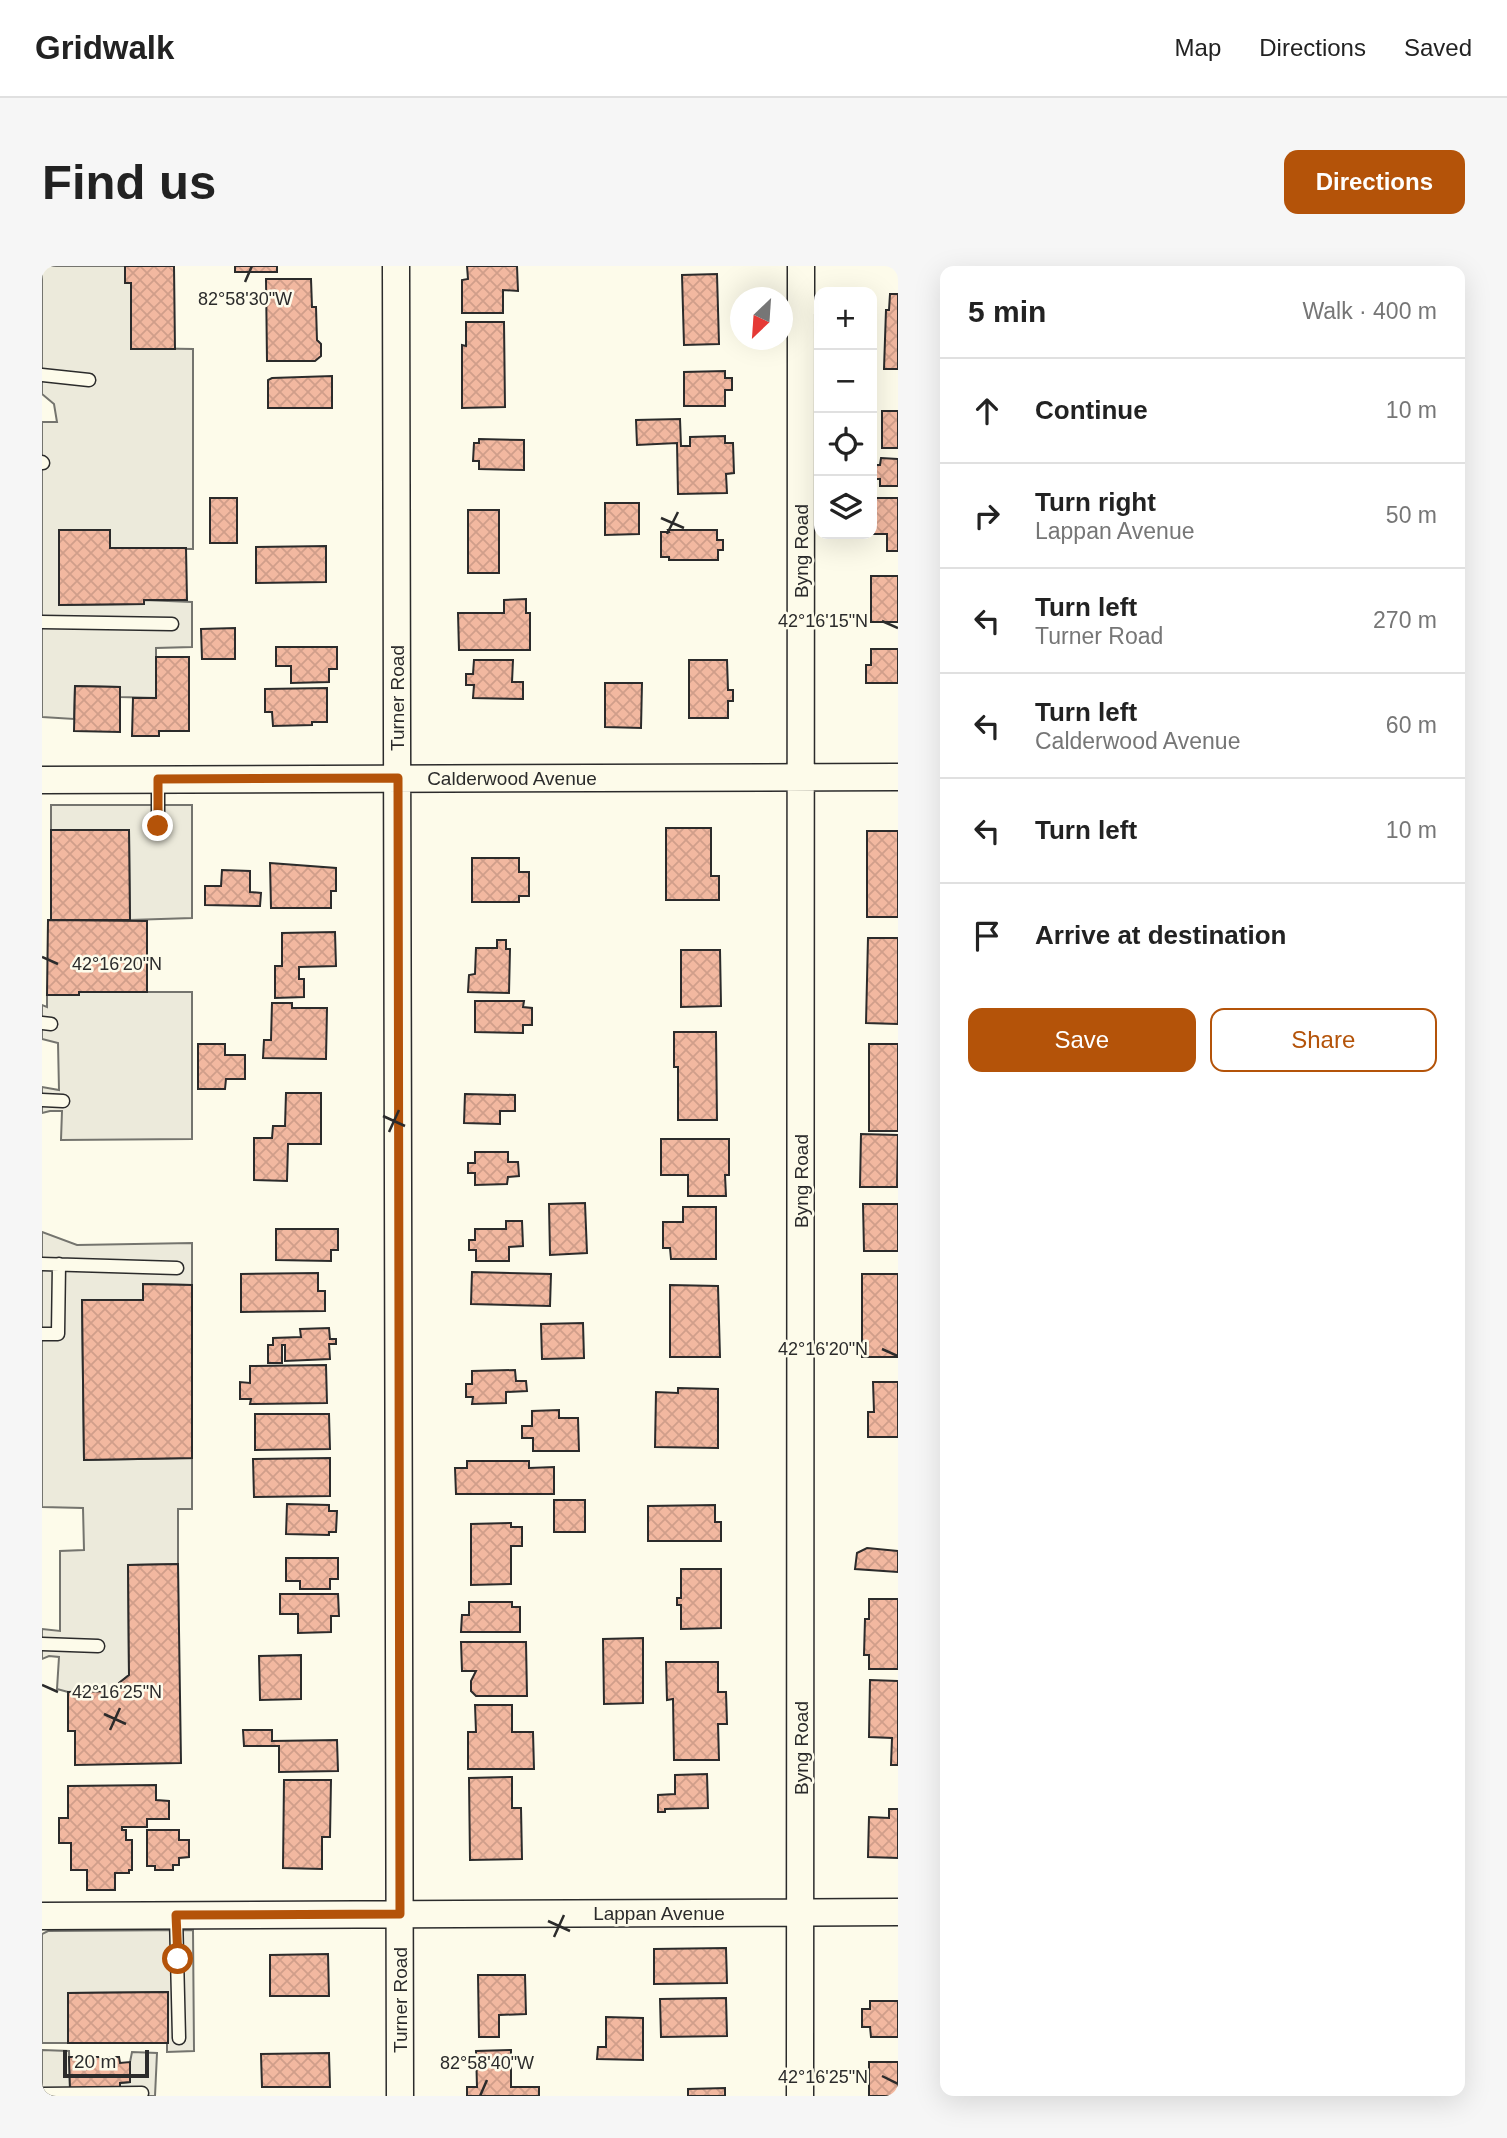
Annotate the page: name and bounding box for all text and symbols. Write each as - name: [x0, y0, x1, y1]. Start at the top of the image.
- text: Gridwalk: [35, 29, 174, 66]
- text: Map: [1175, 34, 1221, 61]
- text: Directions: [1259, 34, 1366, 61]
- text: Saved: [1404, 34, 1472, 61]
- button: Directions: [1284, 150, 1465, 214]
- text: Find us: [42, 155, 216, 209]
- north arrow: [730, 287, 793, 350]
- map controls: [814, 287, 877, 539]
- button: +: [814, 287, 877, 350]
- text: 82°58'30"W: [198, 289, 292, 309]
- text: 5 min: [968, 295, 1046, 328]
- text: Walk · 400 m: [1302, 298, 1437, 324]
- button: −: [814, 350, 877, 413]
- icon: ahead: [968, 392, 1006, 430]
- text: Continue: [1035, 395, 1148, 425]
- text: 10 m: [1386, 397, 1437, 423]
- button: locate: [814, 413, 877, 476]
- button: layers: [814, 476, 877, 539]
- text: Turn right: [1035, 487, 1156, 517]
- icon: right: [968, 497, 1006, 535]
- text: 50 m: [1386, 502, 1437, 528]
- street label: Byng Road: [791, 504, 812, 598]
- text: Lappan Avenue: [1035, 518, 1194, 544]
- text: Turn left: [1035, 592, 1137, 622]
- icon: left: [968, 602, 1006, 640]
- text: 270 m: [1373, 607, 1437, 633]
- text: 42°16'15"N: [778, 611, 868, 631]
- text: Turner Road: [1035, 623, 1163, 649]
- street label: Turner Road: [387, 645, 408, 751]
- text: Turn left: [1035, 697, 1137, 727]
- icon: left: [968, 707, 1006, 745]
- text: 60 m: [1386, 712, 1437, 738]
- text: Calderwood Avenue: [1035, 728, 1240, 754]
- street label: Calderwood Avenue: [427, 768, 597, 789]
- route end: [142, 810, 173, 841]
- icon: left: [968, 812, 1006, 850]
- text: Turn left: [1035, 815, 1137, 845]
- text: 10 m: [1386, 817, 1437, 843]
- icon: arrive: [968, 917, 1006, 955]
- text: Arrive at destination: [1035, 920, 1286, 950]
- text: 42°16'20"N: [72, 954, 162, 974]
- button: Save: [968, 1008, 1196, 1072]
- button: Share: [1210, 1008, 1437, 1072]
- street label: Byng Road: [791, 1134, 812, 1228]
- text: 42°16'20"N: [778, 1339, 868, 1359]
- text: 42°16'25"N: [72, 1682, 162, 1702]
- street label: Byng Road: [791, 1701, 812, 1795]
- street label: Lappan Avenue: [593, 1903, 725, 1924]
- route start: [162, 1943, 193, 1974]
- street label: Turner Road: [390, 1947, 411, 2053]
- scale bar: [63, 2047, 149, 2079]
- text: 20 m: [74, 2051, 116, 2072]
- text: 82°58'40"W: [440, 2053, 534, 2073]
- text: 42°16'25"N: [778, 2067, 868, 2087]

